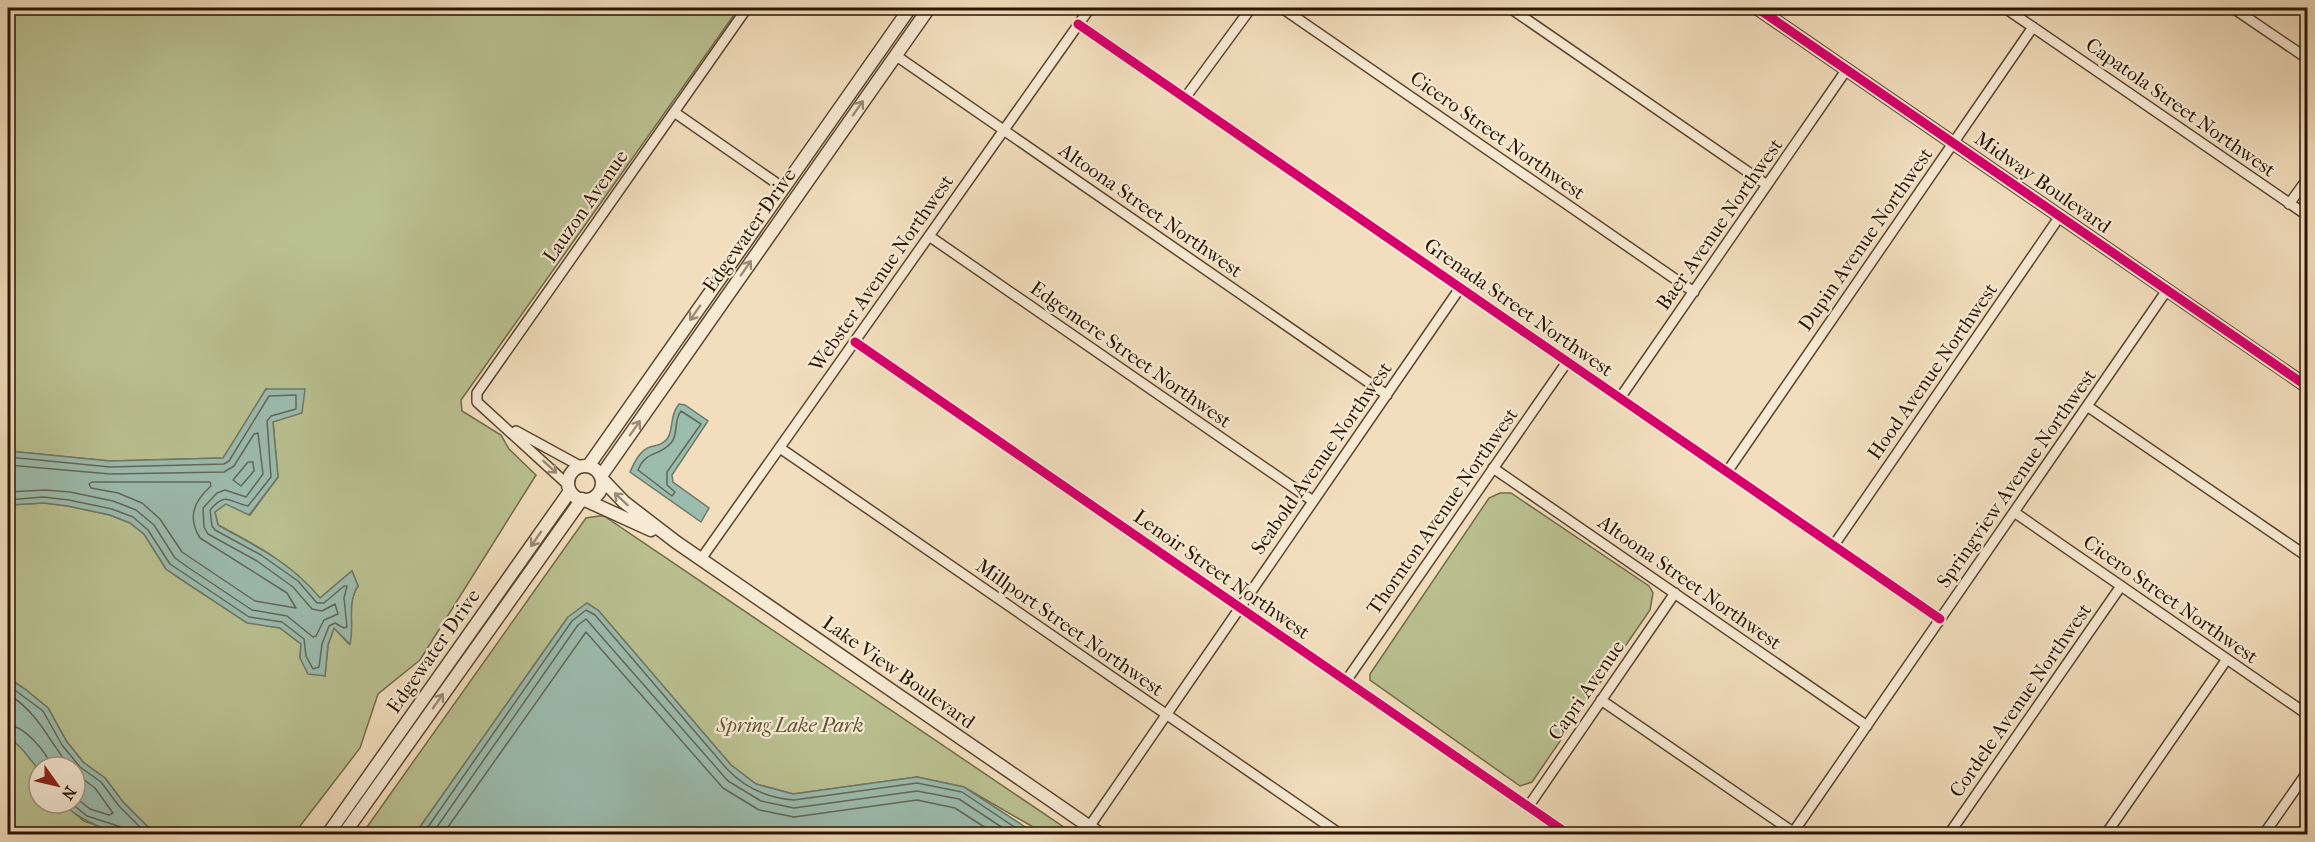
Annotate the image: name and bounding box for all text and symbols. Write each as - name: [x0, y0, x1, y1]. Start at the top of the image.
- street label: Capatola Street Northwest: [2081, 33, 2280, 182]
- street label: Cicero Street Northwest: [1406, 66, 1590, 204]
- one-way arrow: [852, 100, 864, 117]
- street label: Midway Boulevard: [1970, 127, 2116, 239]
- street label: Baer Avenue Northwest: [1651, 134, 1787, 314]
- street label: Altoona Street Northwest: [1054, 138, 1247, 282]
- street label: Dupin Avenue Northwest: [1793, 143, 1937, 335]
- street label: Lauzon Avenue: [538, 146, 633, 267]
- street label: Edgewater Drive: [698, 164, 801, 297]
- street label: Webster Avenue Northwest: [804, 170, 958, 377]
- street label: Grenada Street Northwest: [1420, 233, 1618, 381]
- one-way arrow: [740, 260, 752, 276]
- street label: Edgemere Street Northwest: [1026, 276, 1236, 433]
- street label: Hood Avenue Northwest: [1863, 279, 2002, 464]
- one-way arrow: [689, 304, 701, 321]
- street label: Seabold Avenue Northwest: [1246, 358, 1397, 559]
- street label: Springview Avenue Northwest: [1932, 364, 2101, 592]
- street label: Thornton Avenue Northwest: [1362, 403, 1523, 619]
- one-way arrow: [629, 420, 641, 436]
- one-way arrow: [542, 460, 557, 475]
- one-way arrow: [614, 492, 629, 506]
- street label: Lenoir Street Northwest: [1129, 505, 1314, 644]
- street label: Altoona Street Northwest: [1593, 510, 1786, 654]
- one-way arrow: [530, 530, 542, 546]
- street label: Cicero Street Northwest: [2079, 530, 2263, 668]
- street label: Millport Street Northwest: [972, 554, 1168, 701]
- street label: Edgewater Drive: [382, 585, 485, 718]
- street label: Cordele Avenue Northwest: [1945, 599, 2096, 802]
- street label: Lake View Boulevard: [818, 611, 980, 734]
- street label: Capri Avenue: [1544, 636, 1629, 745]
- one-way arrow: [432, 694, 444, 710]
- park label: Spring Lake Park: [716, 714, 863, 737]
- north arrow: [27, 755, 87, 815]
- text: N: [57, 783, 80, 804]

